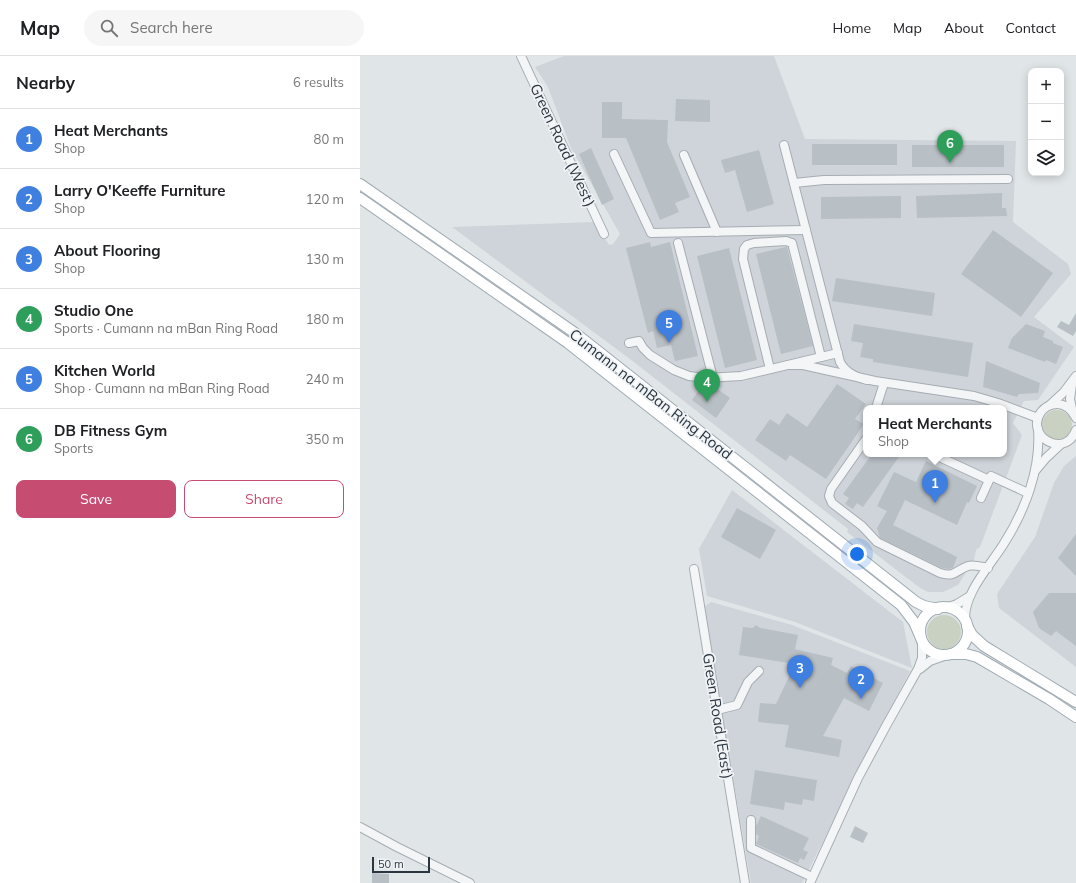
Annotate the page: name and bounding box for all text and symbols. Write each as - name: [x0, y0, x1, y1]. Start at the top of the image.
- search box: [84, 10, 364, 46]
- text: Map: [20, 16, 60, 40]
- icon: search: [98, 17, 120, 39]
- text: Search here: [130, 18, 213, 37]
- text: Home: [832, 19, 871, 37]
- text: Map: [893, 19, 922, 37]
- text: About: [944, 19, 984, 37]
- text: Contact: [1006, 19, 1056, 37]
- map controls: [1028, 68, 1064, 176]
- button: +: [1028, 68, 1064, 104]
- text: Nearby: [16, 72, 75, 93]
- text: 6 results: [293, 74, 344, 90]
- street label: Green Road (West): [526, 80, 600, 210]
- button: −: [1028, 104, 1064, 140]
- text: Heat Merchants: [54, 121, 168, 140]
- pin: 6: [937, 130, 963, 163]
- text: 1: [25, 131, 33, 147]
- text: 80 m: [314, 131, 344, 147]
- text: Shop: [54, 140, 85, 156]
- button: layers: [1028, 140, 1064, 176]
- text: Larry O'Keeffe Furniture: [54, 181, 225, 200]
- text: 2: [25, 191, 33, 207]
- text: 120 m: [306, 191, 344, 207]
- text: Shop: [54, 200, 85, 216]
- text: About Flooring: [54, 241, 161, 260]
- text: 3: [25, 251, 33, 267]
- text: 130 m: [306, 251, 344, 267]
- text: Shop: [54, 260, 85, 276]
- text: Studio One: [54, 301, 134, 320]
- pin: 5: [656, 310, 682, 343]
- text: 4: [25, 311, 33, 327]
- text: 180 m: [306, 311, 344, 327]
- text: Sports · Cumann na mBan Ring Road: [54, 320, 278, 336]
- street label: Cumann na mBan Ring Road: [566, 324, 736, 464]
- text: Kitchen World: [54, 361, 155, 380]
- pin: 4: [694, 369, 720, 402]
- text: 5: [25, 371, 33, 387]
- text: 240 m: [306, 371, 344, 387]
- text: Shop · Cumann na mBan Ring Road: [54, 380, 270, 396]
- popup: [863, 405, 1007, 457]
- text: Heat Merchants: [878, 414, 992, 433]
- text: DB Fitness Gym: [54, 421, 167, 440]
- text: 6: [25, 431, 33, 447]
- text: 350 m: [306, 431, 344, 447]
- text: Shop: [878, 433, 909, 449]
- text: Sports: [54, 440, 93, 456]
- pin: 1: [922, 470, 948, 503]
- button: Save: [16, 480, 176, 518]
- button: Share: [184, 480, 344, 518]
- your location: [847, 544, 867, 564]
- street label: Green Road (East): [699, 652, 737, 780]
- pin: 3: [787, 655, 813, 688]
- pin: 2: [848, 666, 874, 699]
- scale bar: [372, 855, 430, 874]
- text: 50 m: [378, 857, 404, 871]

